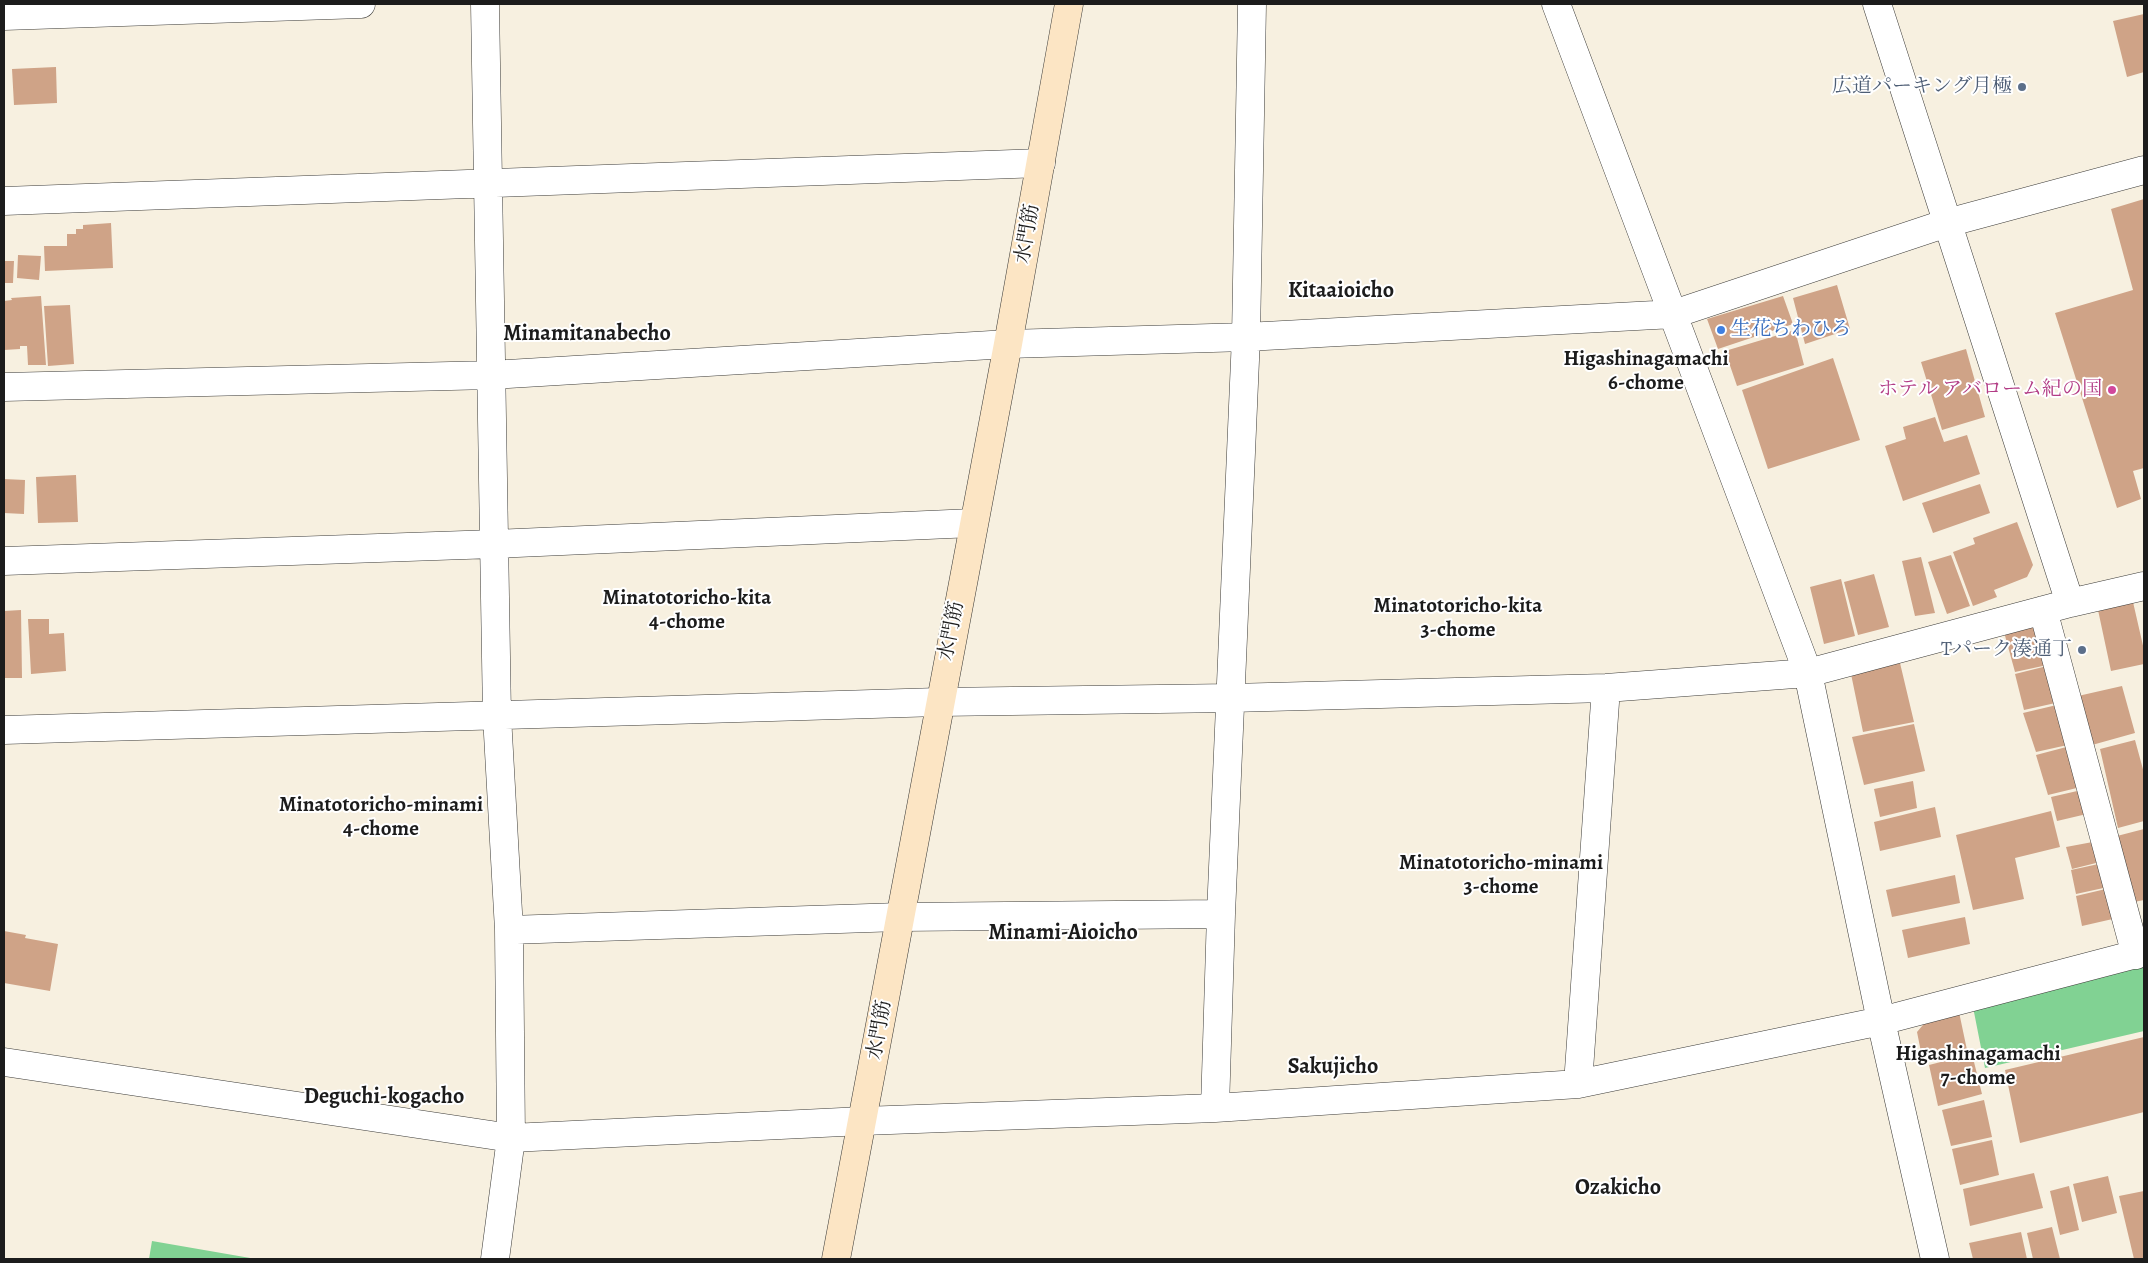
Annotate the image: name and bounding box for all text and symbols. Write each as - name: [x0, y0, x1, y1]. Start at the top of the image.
- place label: 広道パーキング月極: [1832, 75, 2012, 99]
- marker: 広道パーキング月極: [2016, 81, 2028, 93]
- street label: 水門筋: [1011, 202, 1045, 266]
- district label: Kitaaioicho: [1288, 279, 1394, 305]
- place label: 生花ちわひろ: [1731, 318, 1851, 342]
- district label: Minamitanabecho: [503, 322, 671, 348]
- marker: 生花ちわひろ: [1715, 324, 1727, 336]
- district label: Higashinagamachi 6-chome: [1563, 347, 1729, 397]
- place label: ホテル アバローム紀の国: [1878, 378, 2102, 402]
- marker: ホテル アバローム紀の国: [2106, 384, 2118, 396]
- district label: Minatotoricho-kita 4-chome: [603, 586, 771, 636]
- district label: Minatotoricho-kita 3-chome: [1374, 594, 1542, 644]
- street label: 水門筋: [934, 599, 970, 663]
- place label: Tパーク湊通丁: [1941, 638, 2072, 662]
- marker: Tパーク湊通丁: [2076, 644, 2088, 656]
- district label: Minatotoricho-minami 4-chome: [279, 793, 483, 843]
- district label: Minatotoricho-minami 3-chome: [1399, 851, 1603, 901]
- district label: Minami-Aioicho: [988, 921, 1138, 947]
- street label: 水門筋: [863, 998, 897, 1062]
- district label: Higashinagamachi 7-chome: [1895, 1042, 2061, 1092]
- district label: Sakujicho: [1288, 1055, 1378, 1081]
- district label: Deguchi-kogacho: [304, 1085, 464, 1111]
- district label: Ozakicho: [1575, 1176, 1661, 1202]

